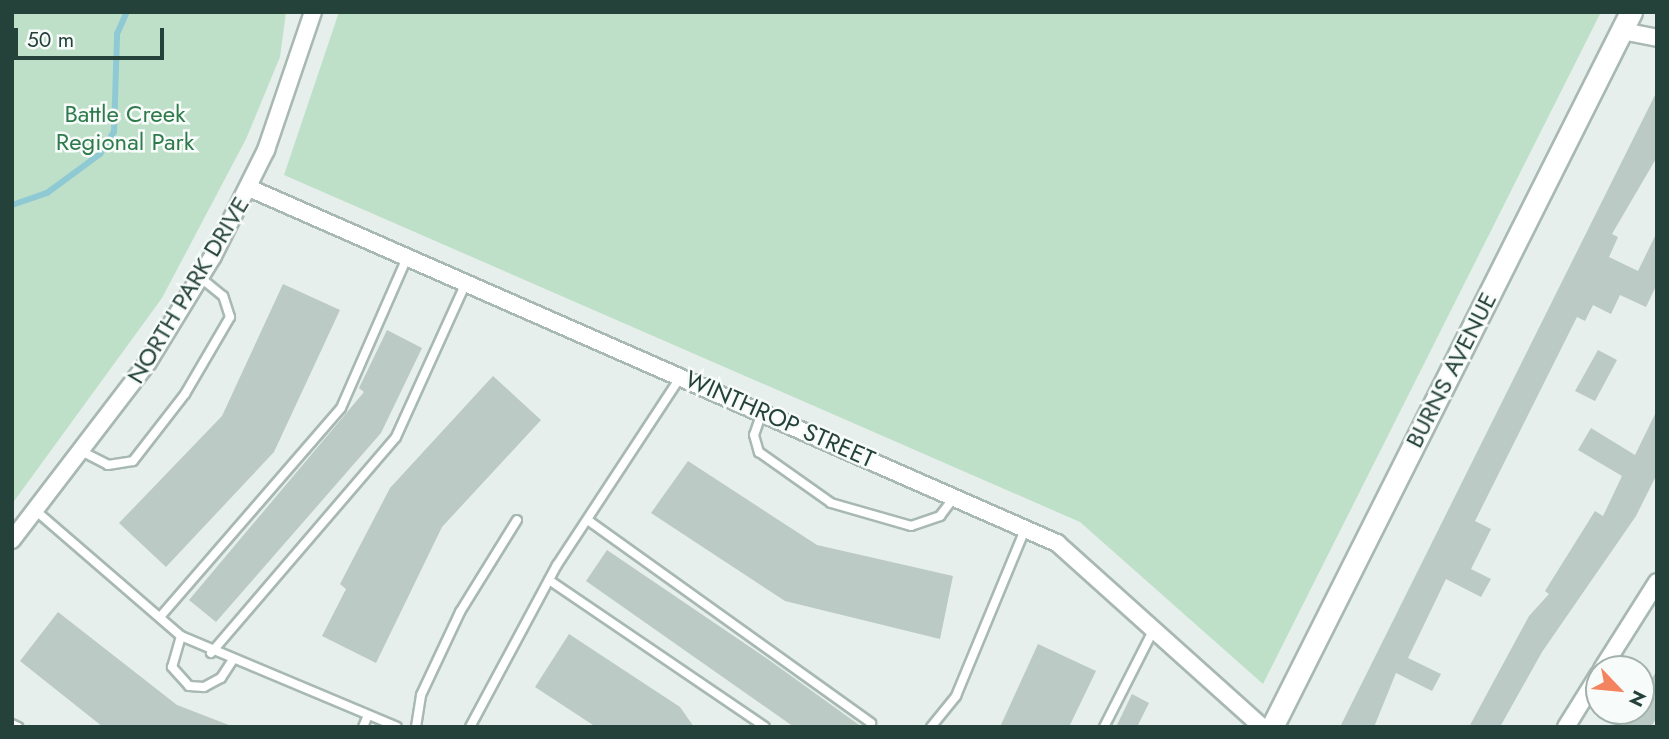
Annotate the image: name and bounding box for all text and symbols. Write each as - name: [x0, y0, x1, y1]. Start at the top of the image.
- scale bar: [18, 14, 168, 58]
- text: 50 m: [27, 25, 74, 55]
- park label: Battle Creek Regional Park: [56, 100, 194, 156]
- street label: NORTH PARK DRIVE: [121, 191, 255, 389]
- street label: BURNS AVENUE: [1400, 288, 1502, 452]
- street label: WINTHROP STREET: [681, 364, 879, 474]
- north arrow: [1585, 655, 1655, 725]
- text: N: [1622, 686, 1653, 711]

